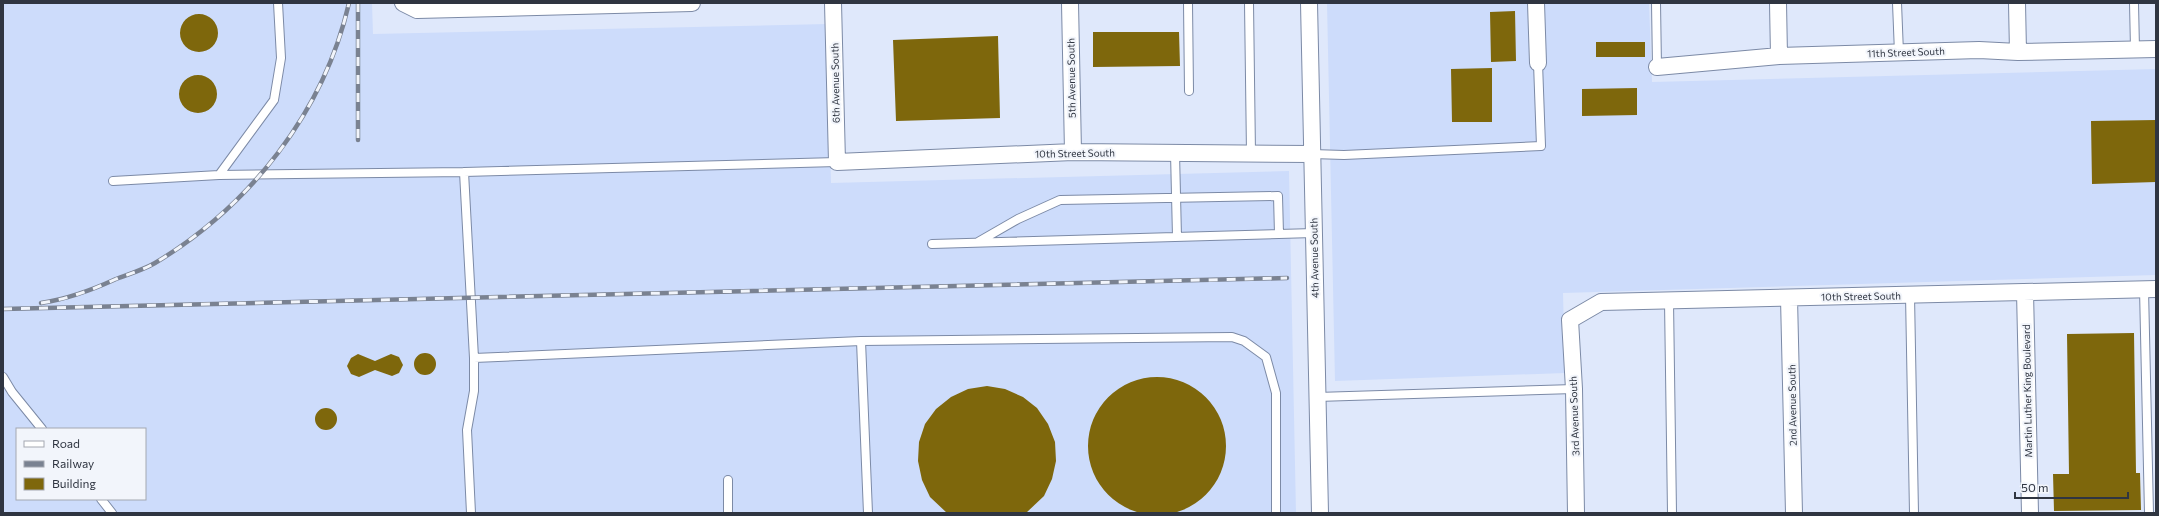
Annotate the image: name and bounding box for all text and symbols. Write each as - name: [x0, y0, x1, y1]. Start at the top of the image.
- street label: 5th Avenue South: [1064, 38, 1078, 118]
- street label: 6th Avenue South: [828, 43, 842, 123]
- street label: 11th Street South: [1867, 45, 1945, 59]
- street label: 10th Street South: [1035, 146, 1115, 160]
- street label: 4th Avenue South: [1307, 218, 1321, 298]
- street label: 10th Street South: [1821, 289, 1901, 303]
- street label: Martin Luther King Boulevard: [2020, 324, 2034, 458]
- street label: 2nd Avenue South: [1785, 364, 1799, 446]
- street label: 3rd Avenue South: [1567, 376, 1581, 456]
- legend: [16, 428, 146, 500]
- text: Road: [52, 436, 80, 450]
- text: Railway: [52, 456, 94, 470]
- scale bar: [2015, 474, 2128, 500]
- text: Building: [52, 476, 96, 490]
- text: 50 m: [2021, 480, 2049, 494]

